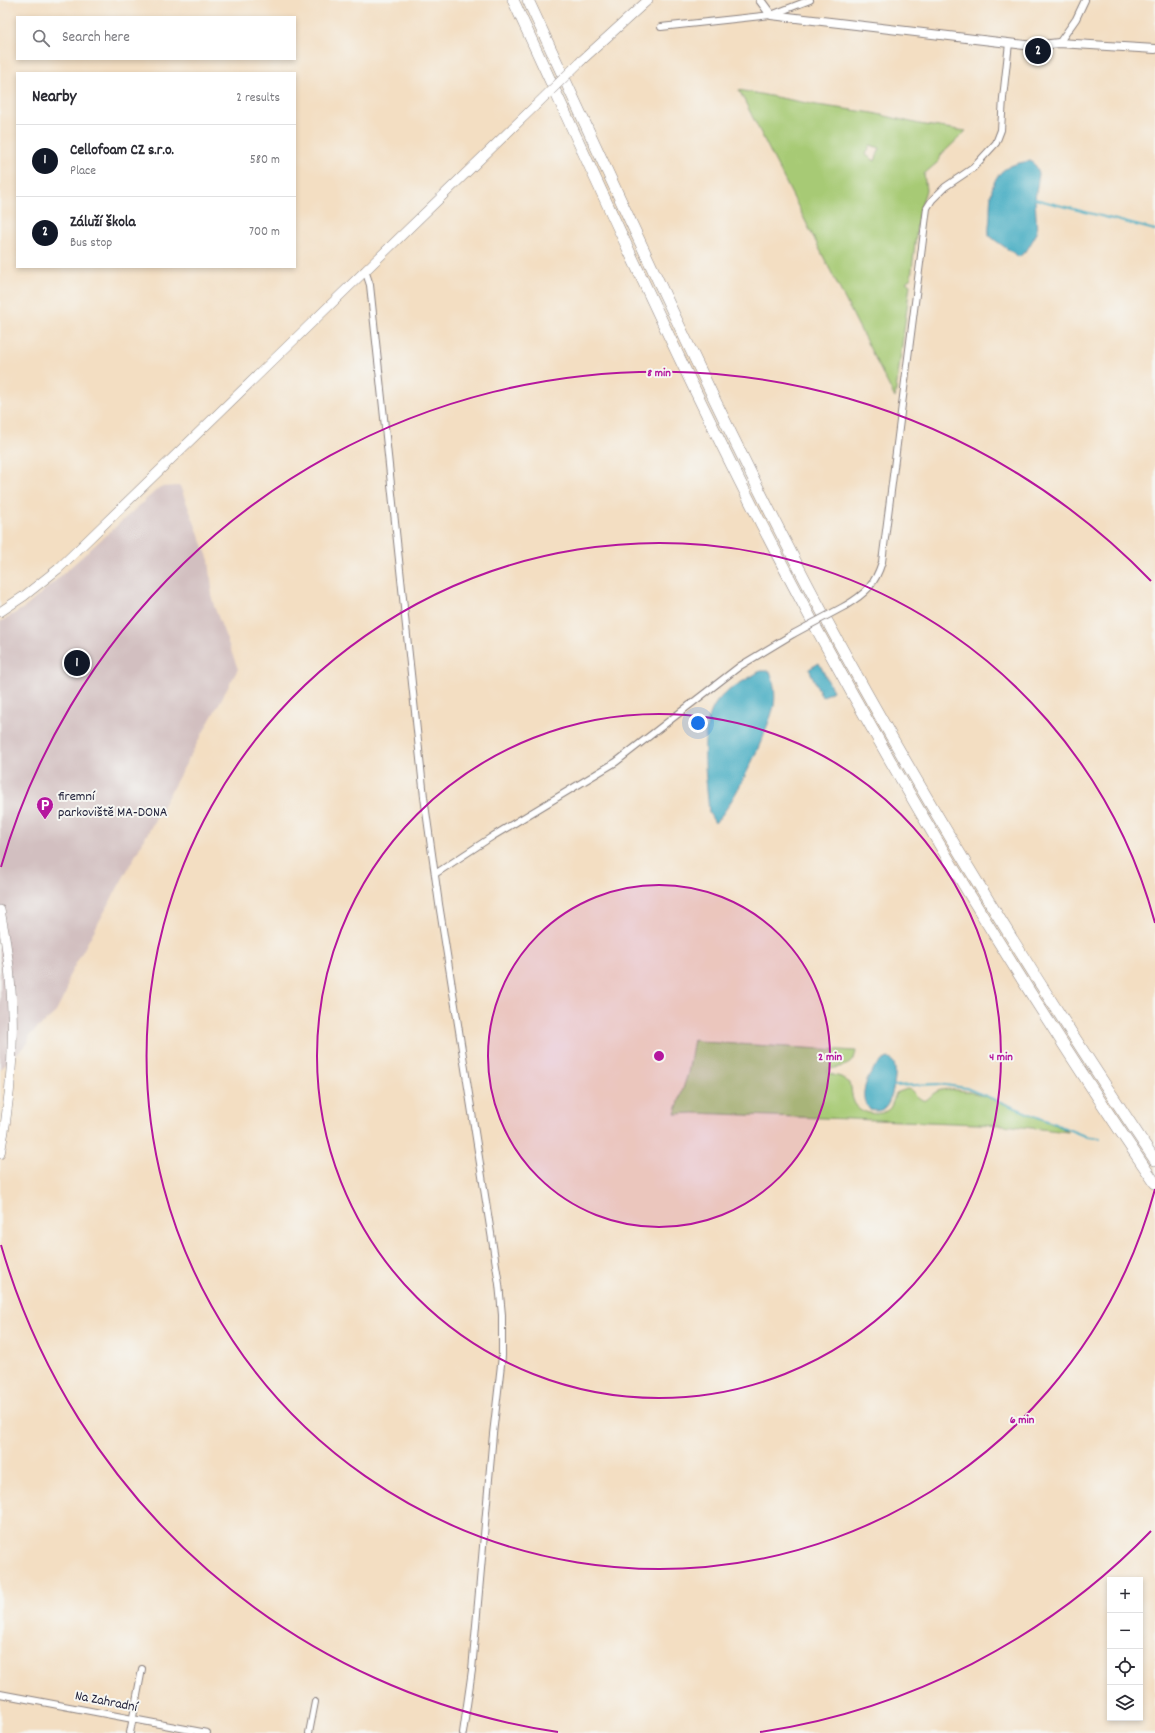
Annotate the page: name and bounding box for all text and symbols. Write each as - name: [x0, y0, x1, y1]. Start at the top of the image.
- search box: [16, 16, 296, 60]
- icon: search: [30, 27, 52, 49]
- text: Search here: [62, 27, 130, 49]
- pin: 2: [1025, 36, 1051, 66]
- text: Nearby: [32, 86, 76, 110]
- text: 2 results: [236, 89, 280, 108]
- text: Cellofoam CZ s.r.o.: [70, 140, 174, 162]
- text: 1: [44, 151, 46, 170]
- text: 580 m: [250, 151, 280, 170]
- text: Place: [70, 162, 96, 181]
- text: Záluží škola: [70, 212, 135, 234]
- text: 2: [42, 223, 48, 242]
- text: 700 m: [249, 223, 280, 242]
- text: Bus stop: [70, 234, 112, 253]
- text: 8 min: [647, 365, 671, 382]
- pin: 1: [64, 648, 90, 678]
- your location: [688, 713, 708, 733]
- place label: firemní parkoviště MA-DONA: [58, 787, 168, 823]
- parking icon: firemní parkoviště MA-DONA: [35, 795, 55, 820]
- centre of rings: [652, 1049, 666, 1063]
- text: 2 min: [818, 1049, 842, 1066]
- text: 4 min: [989, 1049, 1013, 1066]
- text: 6 min: [1010, 1412, 1035, 1429]
- map controls: [1107, 1577, 1143, 1721]
- button: +: [1107, 1577, 1143, 1613]
- button: −: [1107, 1613, 1143, 1649]
- button: locate: [1107, 1649, 1143, 1685]
- button: layers: [1107, 1685, 1143, 1721]
- street label: Na Zahradní: [73, 1686, 140, 1718]

